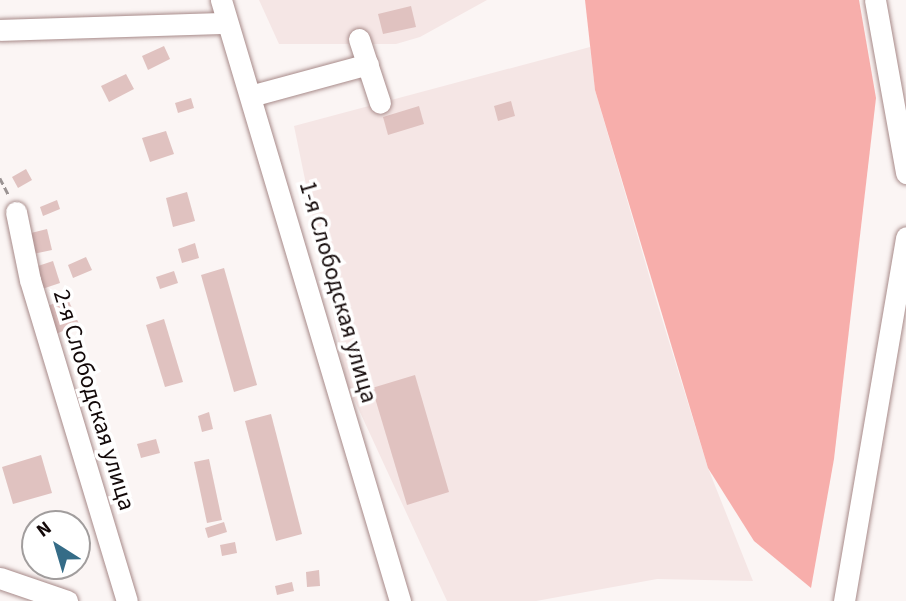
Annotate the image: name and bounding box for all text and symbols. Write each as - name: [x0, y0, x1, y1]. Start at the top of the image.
- street label: 1-я Слободская улица: [293, 178, 383, 406]
- street label: 2-я Слободская улица: [47, 286, 141, 514]
- north arrow: [21, 510, 91, 580]
- text: N: [31, 515, 57, 544]

